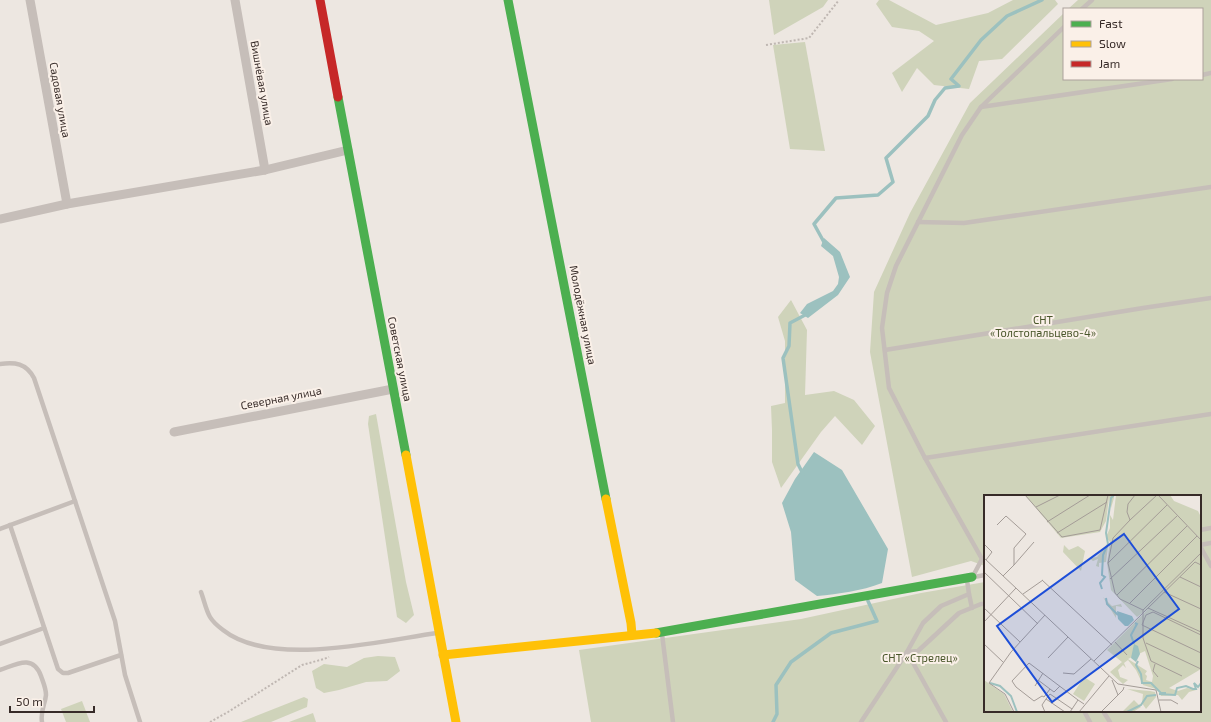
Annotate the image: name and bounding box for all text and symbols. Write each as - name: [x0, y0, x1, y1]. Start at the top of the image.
- legend: [1063, 8, 1203, 80]
- text: Fast: [1099, 16, 1123, 30]
- text: Slow: [1099, 36, 1126, 50]
- street label: Вишнёвая улица: [248, 40, 276, 126]
- text: Jam: [1099, 56, 1120, 70]
- street label: Садовая улица: [46, 61, 74, 139]
- street label: Молодёжная улица: [567, 264, 599, 366]
- park label: СНТ «Толстопальцево-4»: [990, 313, 1096, 339]
- street label: Советская улица: [385, 315, 415, 403]
- street label: Северная улица: [239, 383, 323, 413]
- inset map: [984, 495, 1201, 712]
- park label: СНТ «Стрелец»: [882, 651, 958, 664]
- scale bar: [10, 688, 94, 714]
- text: 50 m: [16, 694, 43, 708]

